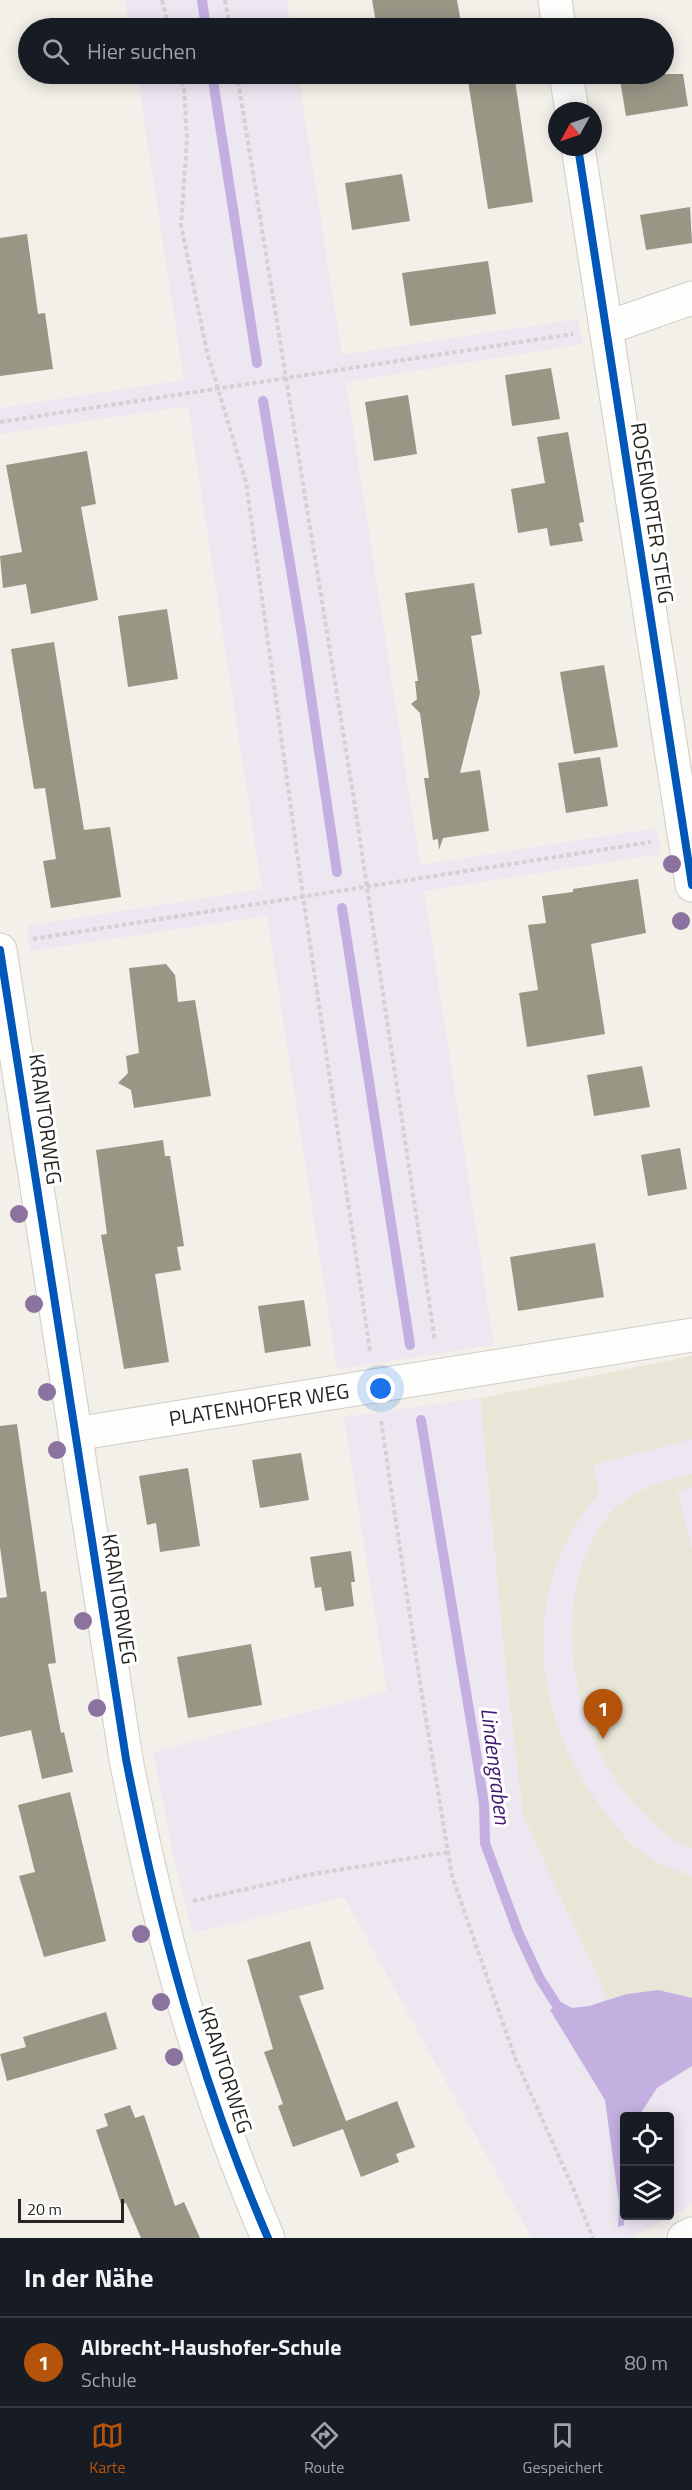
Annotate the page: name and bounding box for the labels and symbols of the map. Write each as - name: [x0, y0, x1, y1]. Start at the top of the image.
- north arrow: [548, 102, 602, 156]
- street label: ROSENORTER STEIG: [623, 420, 683, 606]
- street label: KRANTORWEG: [21, 1051, 71, 1186]
- street label: PLATENHOFER WEG: [166, 1374, 351, 1434]
- your location: [366, 1374, 395, 1403]
- street label: KRANTORWEG: [94, 1531, 146, 1666]
- pin: 1: [584, 1690, 622, 1739]
- water label: Lindengraben: [472, 1706, 520, 1827]
- street label: KRANTORWEG: [190, 2002, 262, 2137]
- scale bar: [18, 2196, 124, 2224]

